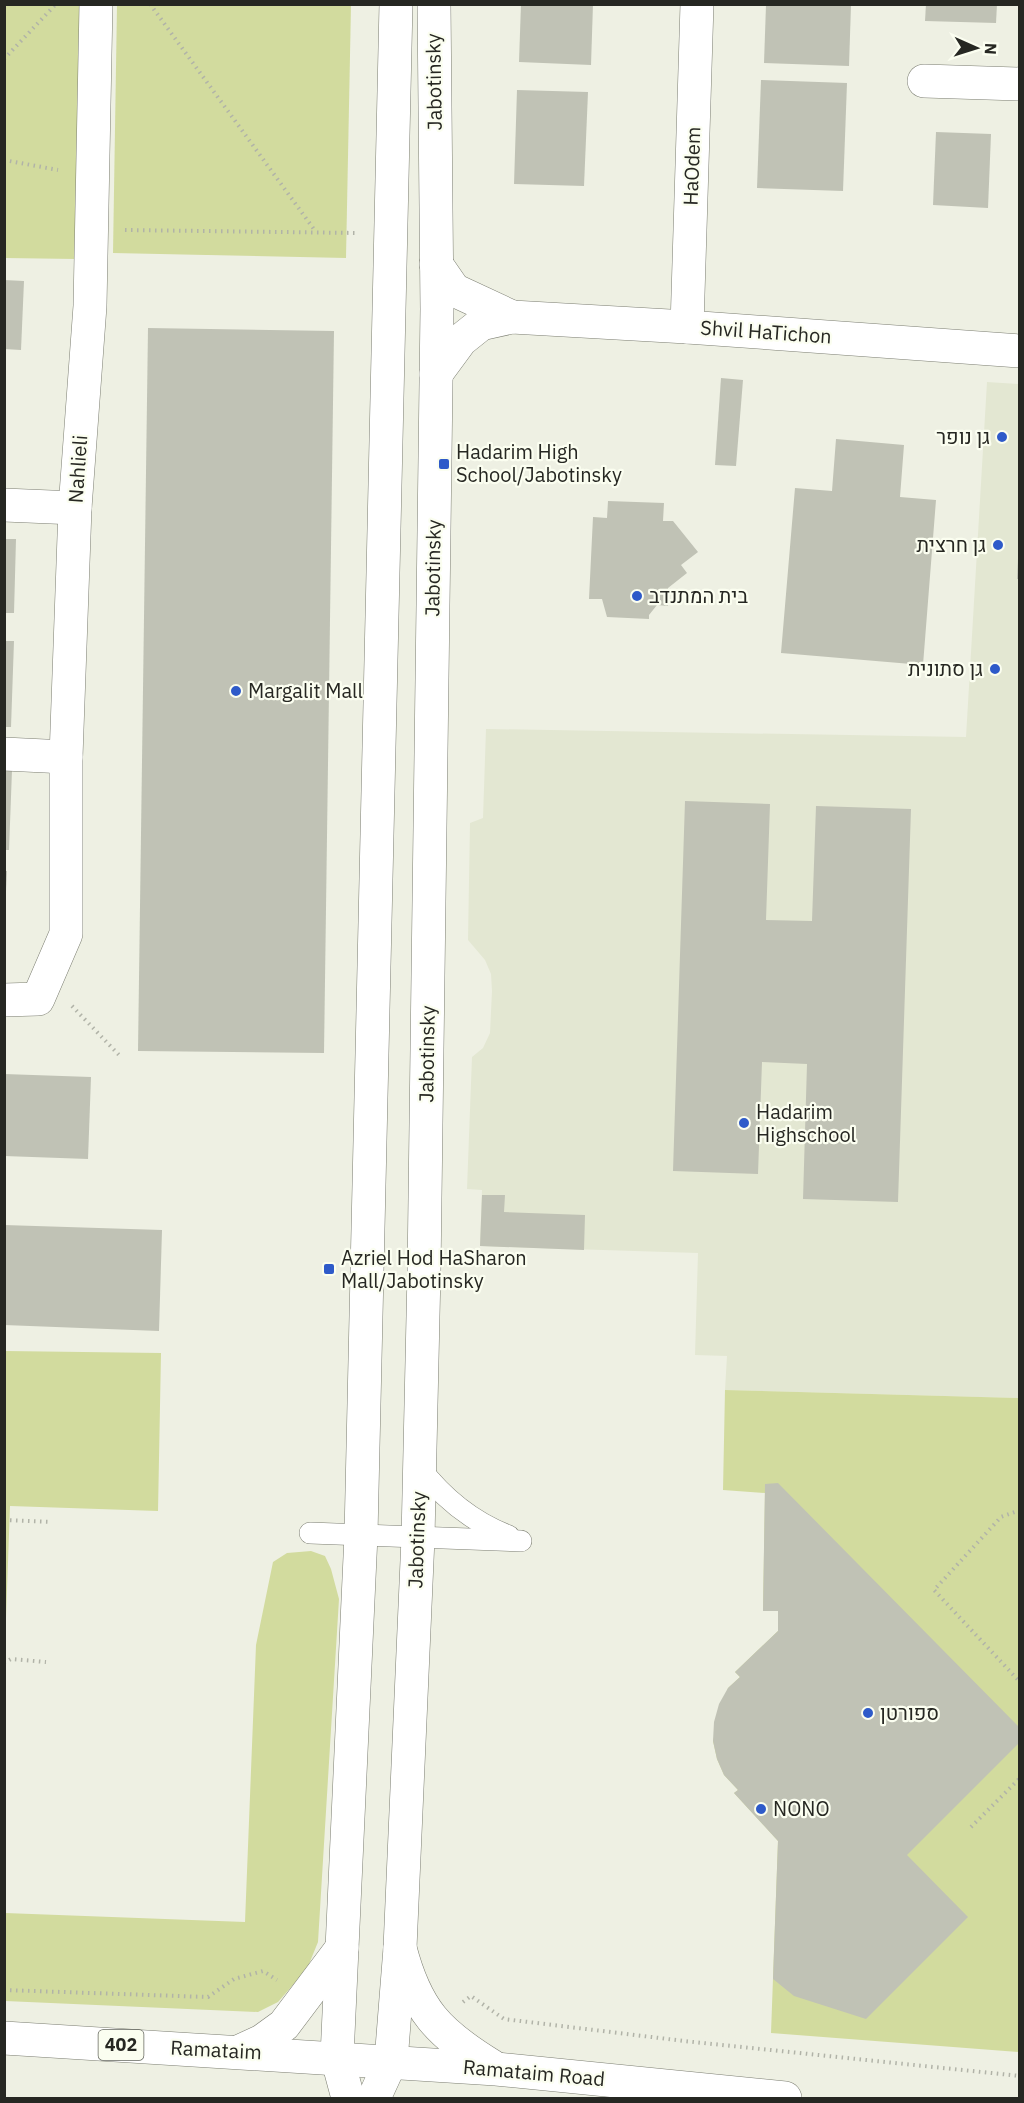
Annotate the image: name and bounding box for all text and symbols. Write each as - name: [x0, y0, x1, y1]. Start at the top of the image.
- north arrow: [946, 18, 1006, 78]
- street label: Jabotinsky: [419, 33, 448, 131]
- text: N: [981, 42, 1001, 55]
- street label: HaOdem: [677, 126, 706, 206]
- street label: Shvil HaTichon: [699, 313, 833, 350]
- place label: גן נופר: [936, 423, 990, 450]
- marker: גן נופר: [995, 430, 1009, 444]
- street label: Nahlieli: [62, 434, 93, 504]
- place label: Hadarim High School/Jabotinsky: [456, 438, 622, 488]
- marker: Hadarim High School/Jabotinsky: [437, 457, 451, 471]
- street label: Jabotinsky: [418, 519, 447, 617]
- place label: גן חרצית: [916, 531, 986, 558]
- marker: גן חרצית: [991, 538, 1005, 552]
- place label: בית המתנדב: [649, 582, 748, 609]
- marker: בית המתנדב: [630, 589, 644, 603]
- place label: גן סתונית: [908, 655, 983, 682]
- marker: גן סתונית: [988, 662, 1002, 676]
- place label: Margalit Mall: [248, 677, 363, 704]
- marker: Margalit Mall: [229, 684, 243, 698]
- street label: Jabotinsky: [412, 1005, 441, 1103]
- place label: Hadarim Highschool: [756, 1098, 856, 1148]
- marker: Hadarim Highschool: [737, 1116, 751, 1130]
- place label: Azriel Hod HaSharon Mall/Jabotinsky: [341, 1244, 527, 1294]
- marker: Azriel Hod HaSharon Mall/Jabotinsky: [322, 1262, 336, 1276]
- street label: Jabotinsky: [401, 1491, 432, 1589]
- place label: ספורטן: [880, 1699, 939, 1726]
- marker: ספורטן: [861, 1706, 875, 1720]
- place label: NONO: [773, 1795, 830, 1822]
- marker: NONO: [754, 1802, 768, 1816]
- road number: 402: [98, 2030, 144, 2060]
- street label: Ramataim: [170, 2034, 262, 2065]
- street label: Ramataim Road: [462, 2053, 606, 2092]

